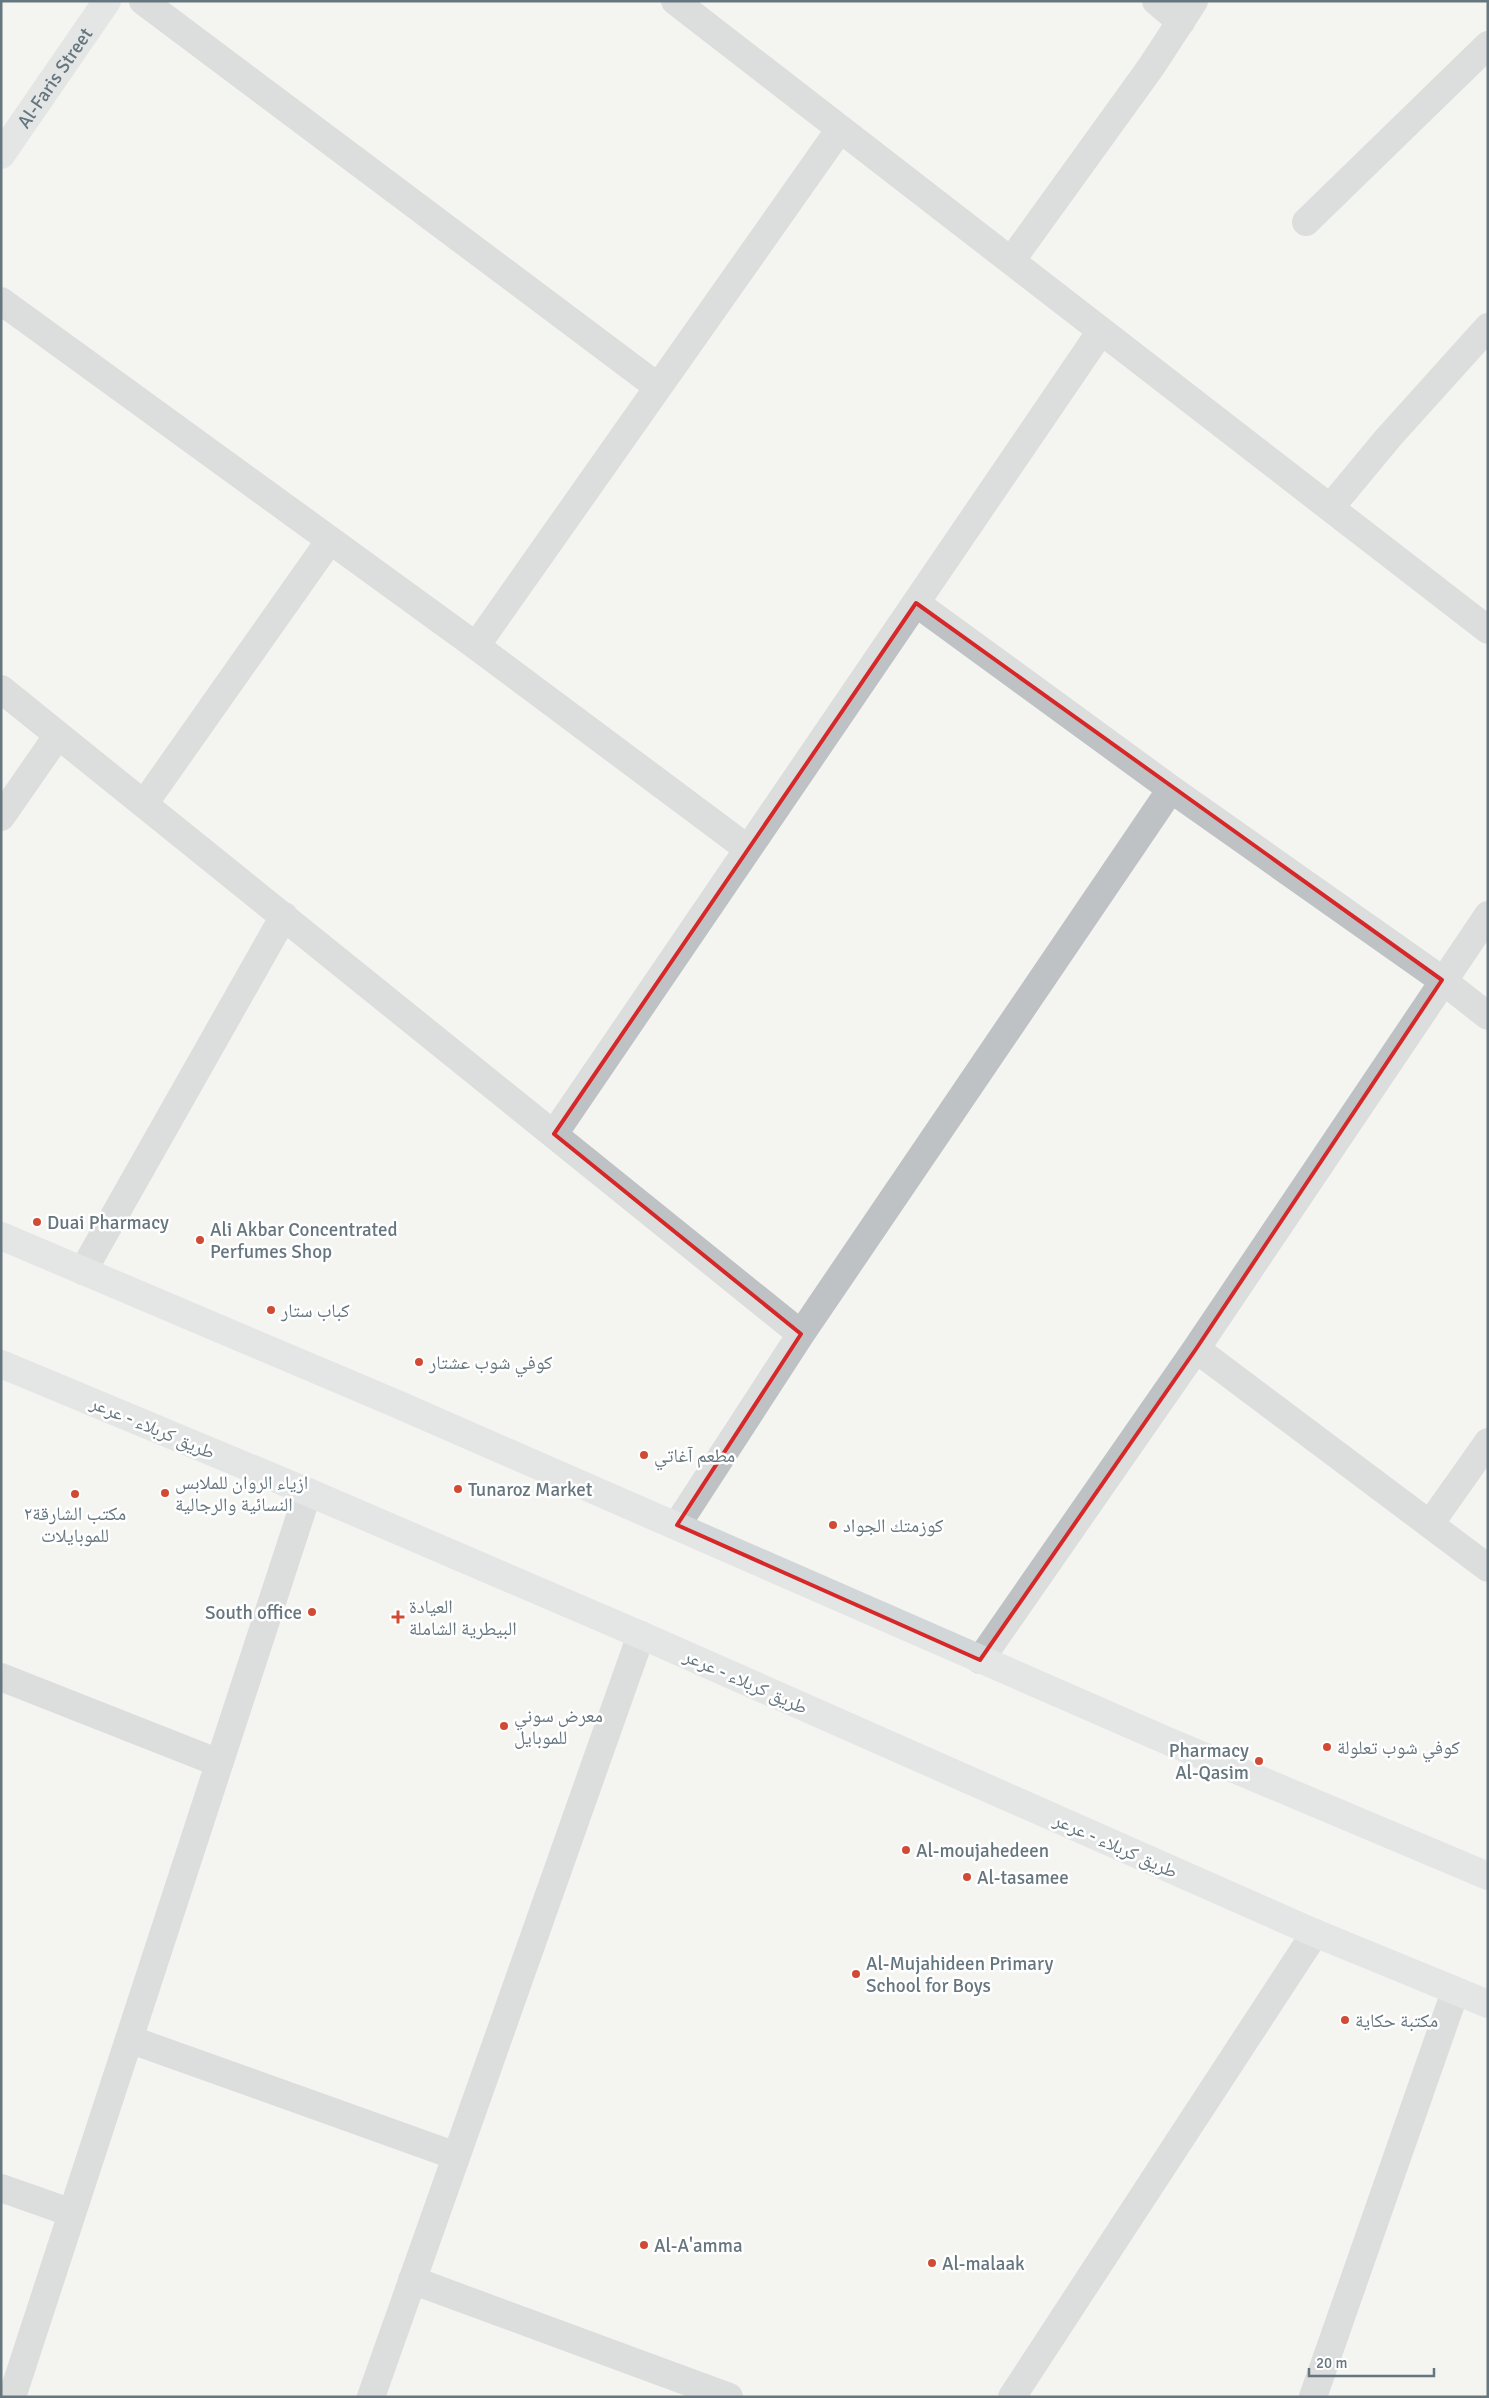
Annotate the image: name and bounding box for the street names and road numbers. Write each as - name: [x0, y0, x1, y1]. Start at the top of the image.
- street label: Al-Faris Street: [12, 23, 98, 133]
- street label: طريق كربلاء - عرعر: [86, 1390, 219, 1465]
- street label: طريق كربلاء - عرعر: [679, 1643, 811, 1720]
- street label: طريق كربلاء - عرعر: [1049, 1807, 1181, 1884]

